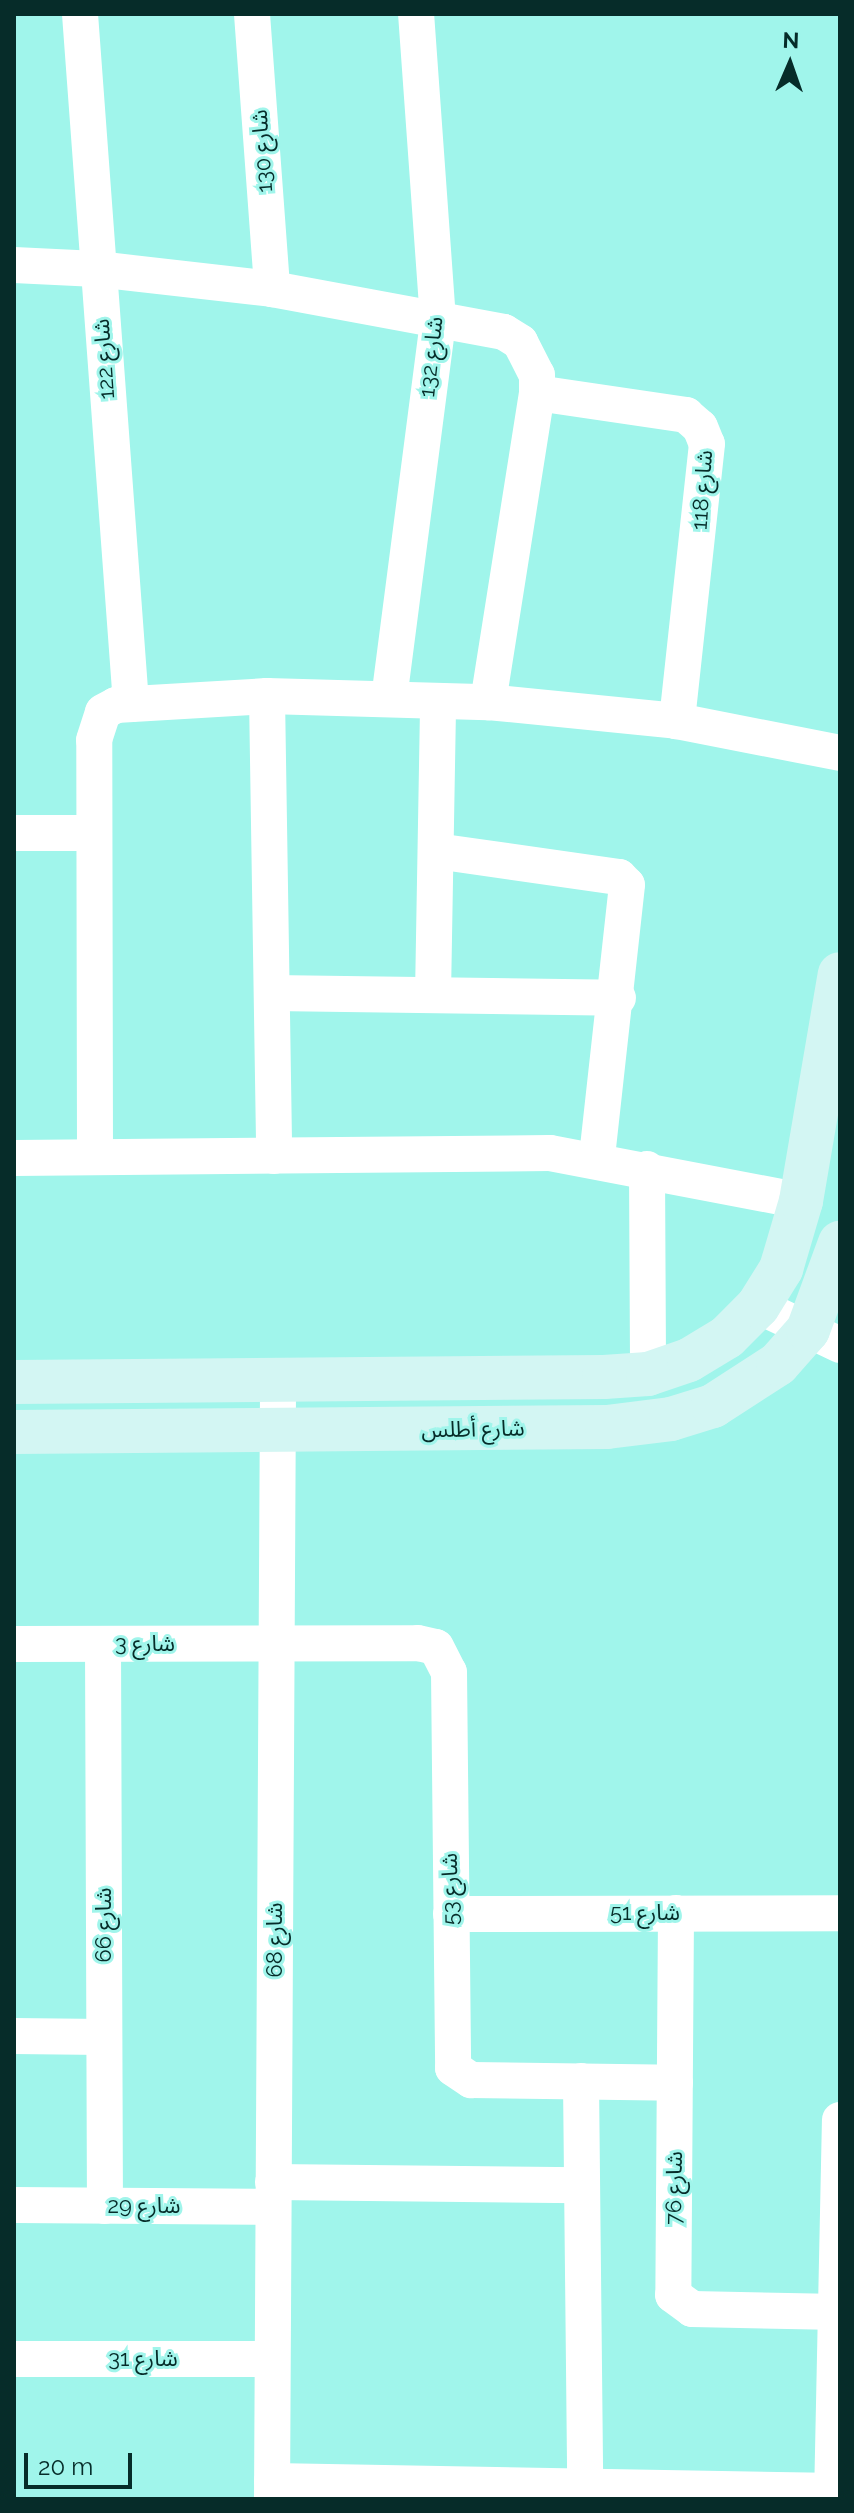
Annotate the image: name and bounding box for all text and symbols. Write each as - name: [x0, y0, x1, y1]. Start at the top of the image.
- north arrow: [750, 24, 830, 104]
- text: N: [782, 27, 800, 53]
- street label: شارع 130: [246, 109, 278, 193]
- street label: شارع 132: [414, 315, 448, 399]
- street label: شارع 122: [88, 318, 120, 400]
- street label: شارع 118: [686, 449, 718, 531]
- street label: شارع أطلس: [421, 1415, 525, 1443]
- street label: شارع 3: [115, 1631, 175, 1657]
- street label: شارع 53: [436, 1853, 464, 1925]
- street label: شارع 66: [91, 1887, 117, 1963]
- street label: شارع 51: [610, 1900, 680, 1926]
- street label: شارع 68: [262, 1903, 288, 1977]
- street label: شارع 76: [660, 2151, 688, 2225]
- street label: شارع 29: [108, 2193, 180, 2219]
- street label: شارع 31: [108, 2346, 178, 2372]
- scale bar: [28, 2437, 136, 2487]
- text: 20 m: [38, 2452, 93, 2481]

